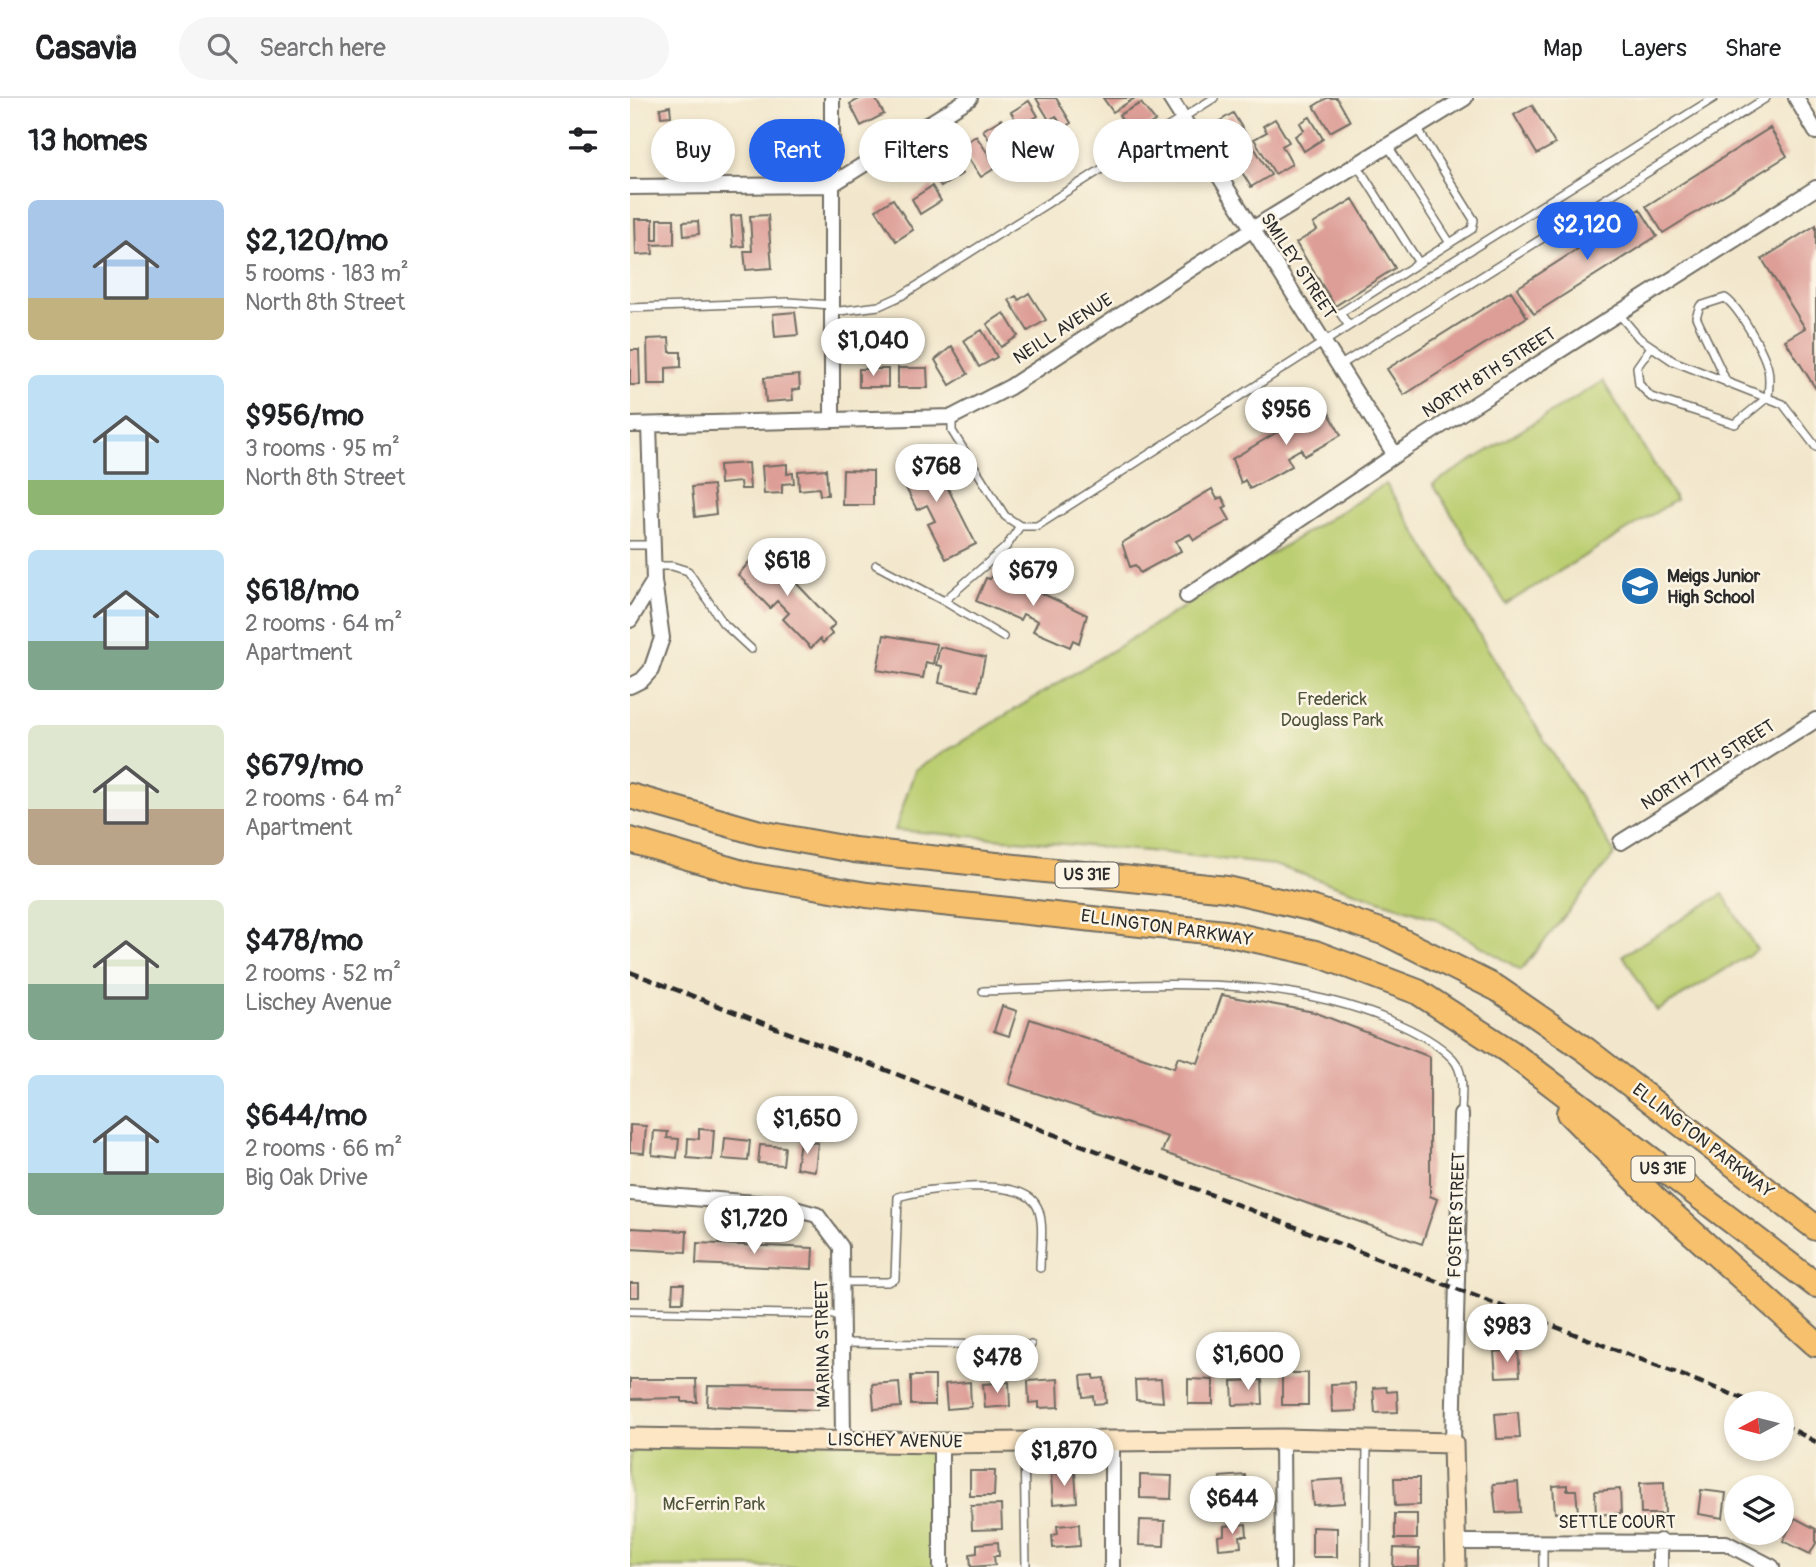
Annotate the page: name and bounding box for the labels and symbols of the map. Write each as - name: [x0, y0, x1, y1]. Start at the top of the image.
- pin: $2,120: [1530, 202, 1644, 262]
- street label: SMILEY STREET: [1255, 209, 1341, 323]
- street label: NEILL AVENUE: [1009, 288, 1117, 370]
- pin: $1,040: [816, 318, 930, 378]
- street label: NORTH 8TH STREET: [1418, 323, 1560, 423]
- pin: $956: [1245, 388, 1327, 447]
- pin: $768: [895, 444, 977, 504]
- pin: $618: [746, 538, 828, 598]
- pin: $679: [992, 548, 1074, 608]
- school or university icon: Meigs Junior High School: [1619, 565, 1661, 607]
- place label: Meigs Junior High School: [1667, 565, 1761, 609]
- park label: Frederick Douglass Park: [1280, 688, 1384, 732]
- street label: NORTH 7TH STREET: [1637, 715, 1779, 815]
- road number: US 31E: [1056, 862, 1119, 888]
- street label: ELLINGTON PARKWAY: [1079, 905, 1255, 952]
- street label: ELLINGTON PARKWAY: [1627, 1078, 1779, 1204]
- pin: $1,650: [750, 1096, 864, 1156]
- street label: FOSTER STREET: [1443, 1152, 1471, 1278]
- road number: US 31E: [1632, 1156, 1694, 1182]
- pin: $1,720: [697, 1196, 811, 1256]
- street label: MARINA STREET: [810, 1280, 836, 1408]
- pin: $983: [1466, 1304, 1548, 1364]
- pin: $1,600: [1191, 1332, 1305, 1392]
- pin: $478: [956, 1336, 1038, 1395]
- north arrow: [1724, 1391, 1794, 1461]
- street label: LISCHEY AVENUE: [827, 1428, 963, 1454]
- pin: $1,870: [1007, 1428, 1121, 1488]
- pin: $644: [1191, 1476, 1273, 1536]
- park label: McFerrin Park: [663, 1493, 766, 1516]
- street label: SETTLE COURT: [1558, 1511, 1676, 1534]

